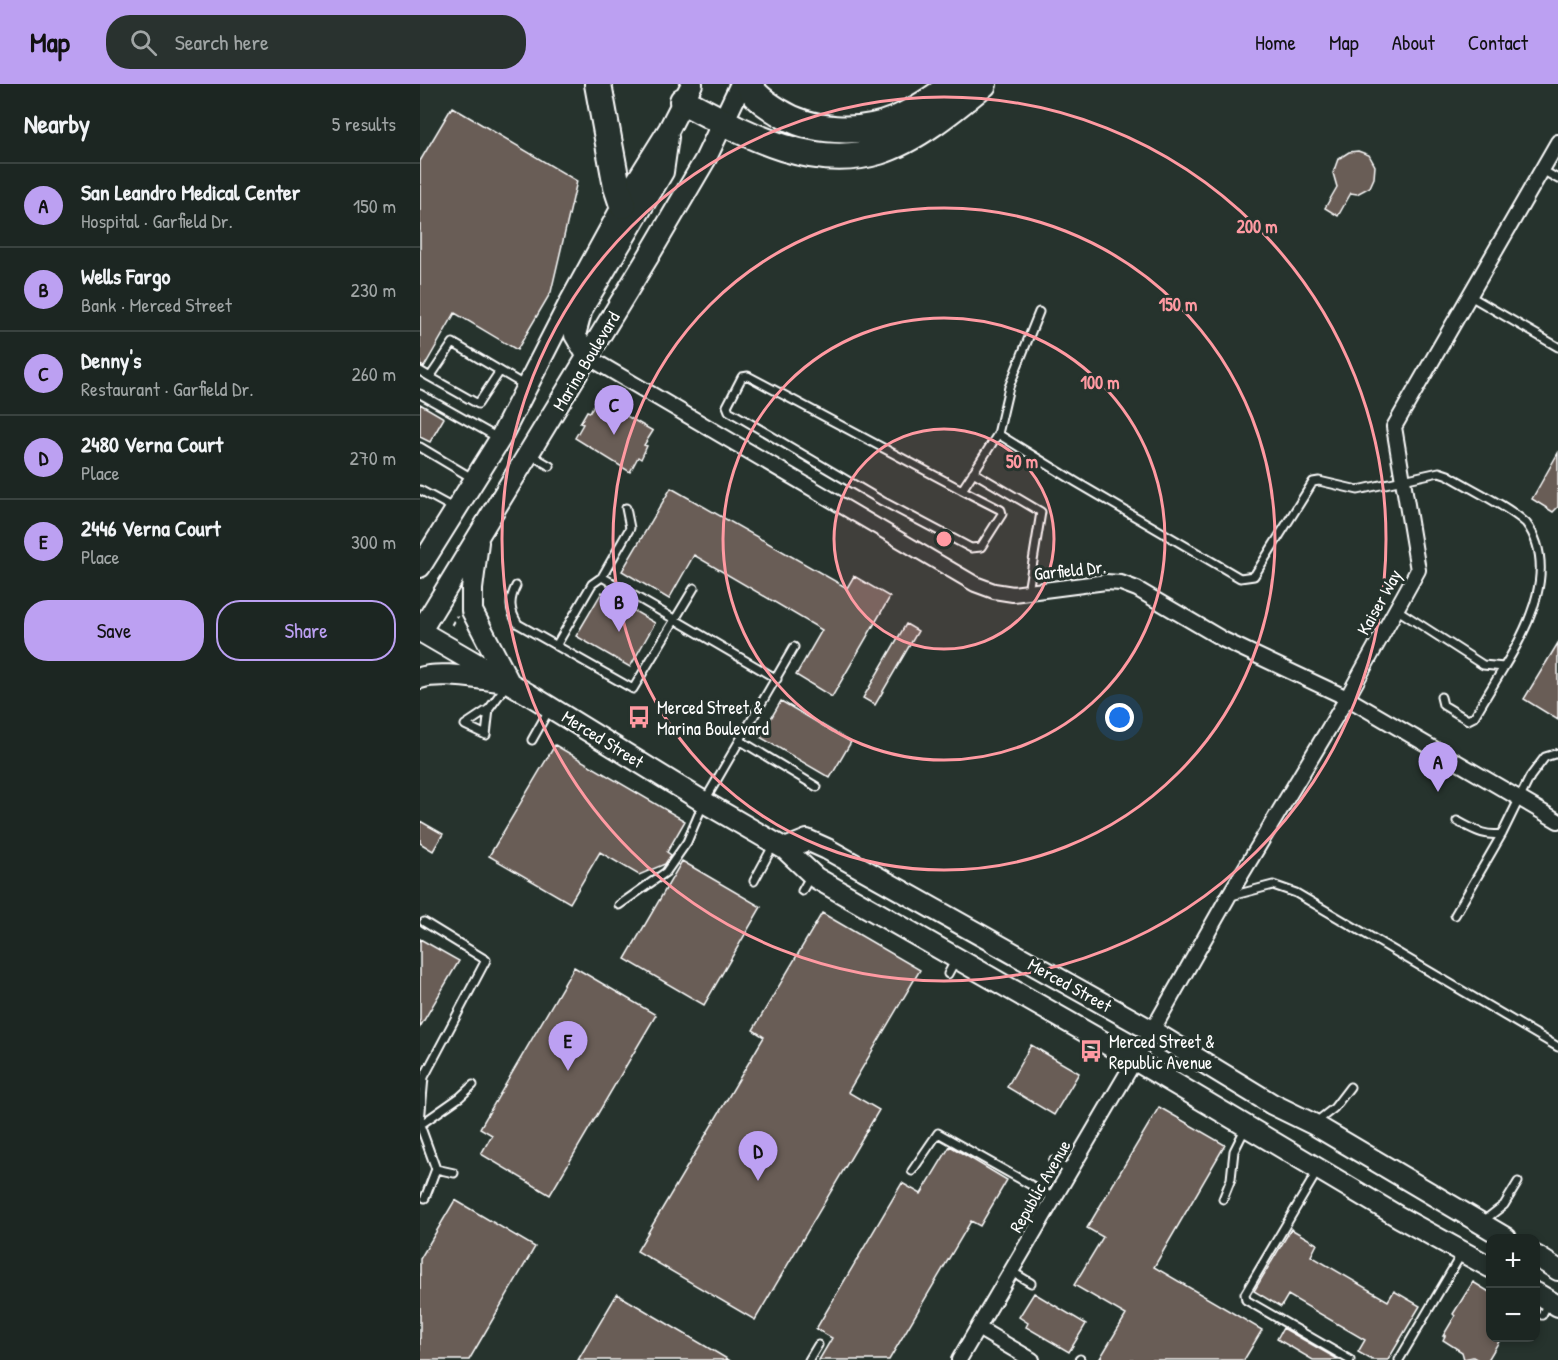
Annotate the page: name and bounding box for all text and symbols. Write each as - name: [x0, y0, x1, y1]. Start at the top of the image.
- search box: [106, 15, 526, 69]
- text: Map: [30, 23, 70, 61]
- icon: search: [127, 26, 160, 59]
- text: Search here: [175, 27, 269, 57]
- text: Home: [1255, 28, 1296, 57]
- text: Map: [1329, 28, 1359, 57]
- text: About: [1392, 28, 1435, 57]
- text: Contact: [1468, 28, 1528, 57]
- text: Nearby: [24, 106, 90, 141]
- text: 5 results: [332, 110, 396, 137]
- text: San Leandro Medical Center: [81, 177, 300, 207]
- text: A: [39, 192, 48, 219]
- text: 150 m: [353, 192, 396, 219]
- text: Hospital · Garfield Dr.: [81, 207, 233, 234]
- text: 200 m: [1237, 214, 1277, 239]
- text: Wells Fargo: [81, 261, 170, 291]
- text: B: [38, 276, 49, 303]
- text: 230 m: [351, 276, 396, 303]
- text: Bank · Merced Street: [81, 291, 232, 318]
- text: 150 m: [1159, 292, 1197, 317]
- street label: Marina Boulevard: [546, 307, 626, 415]
- text: Denny's: [81, 345, 141, 375]
- text: C: [38, 360, 49, 387]
- text: 260 m: [352, 360, 396, 387]
- text: 100 m: [1080, 370, 1120, 395]
- text: Restaurant · Garfield Dr.: [81, 375, 253, 402]
- pin: C: [594, 386, 634, 435]
- text: 2480 Verna Court: [81, 429, 223, 459]
- text: D: [39, 444, 48, 471]
- text: 270 m: [350, 444, 396, 471]
- text: 50 m: [1006, 449, 1038, 474]
- text: Place: [81, 459, 120, 486]
- text: 2446 Verna Court: [81, 513, 221, 543]
- text: E: [39, 528, 48, 555]
- text: 300 m: [351, 528, 396, 555]
- centre of rings: [934, 529, 954, 549]
- text: Place: [81, 543, 120, 570]
- street label: Garfield Dr.: [1033, 554, 1107, 586]
- street label: Kaiser Way: [1351, 564, 1407, 639]
- pin: B: [600, 582, 638, 632]
- button: Save: [24, 600, 204, 661]
- button: Share: [216, 600, 396, 661]
- place label: Merced Street & Marina Boulevard: [657, 695, 769, 741]
- your location: [1105, 703, 1134, 732]
- street label: Merced Street: [557, 704, 649, 774]
- bus stop icon: Merced Street & Marina Boulevard: [626, 704, 652, 730]
- pin: A: [1418, 742, 1458, 792]
- street label: Merced Street: [1024, 952, 1117, 1019]
- pin: E: [548, 1022, 588, 1071]
- place label: Merced Street & Republic Avenue: [1109, 1029, 1215, 1075]
- bus stop icon: Merced Street & Republic Avenue: [1078, 1038, 1104, 1064]
- pin: D: [738, 1132, 778, 1181]
- street label: Republic Avenue: [1003, 1135, 1077, 1237]
- map controls: [1486, 1234, 1540, 1342]
- button: +: [1486, 1234, 1540, 1288]
- button: −: [1486, 1288, 1540, 1342]

